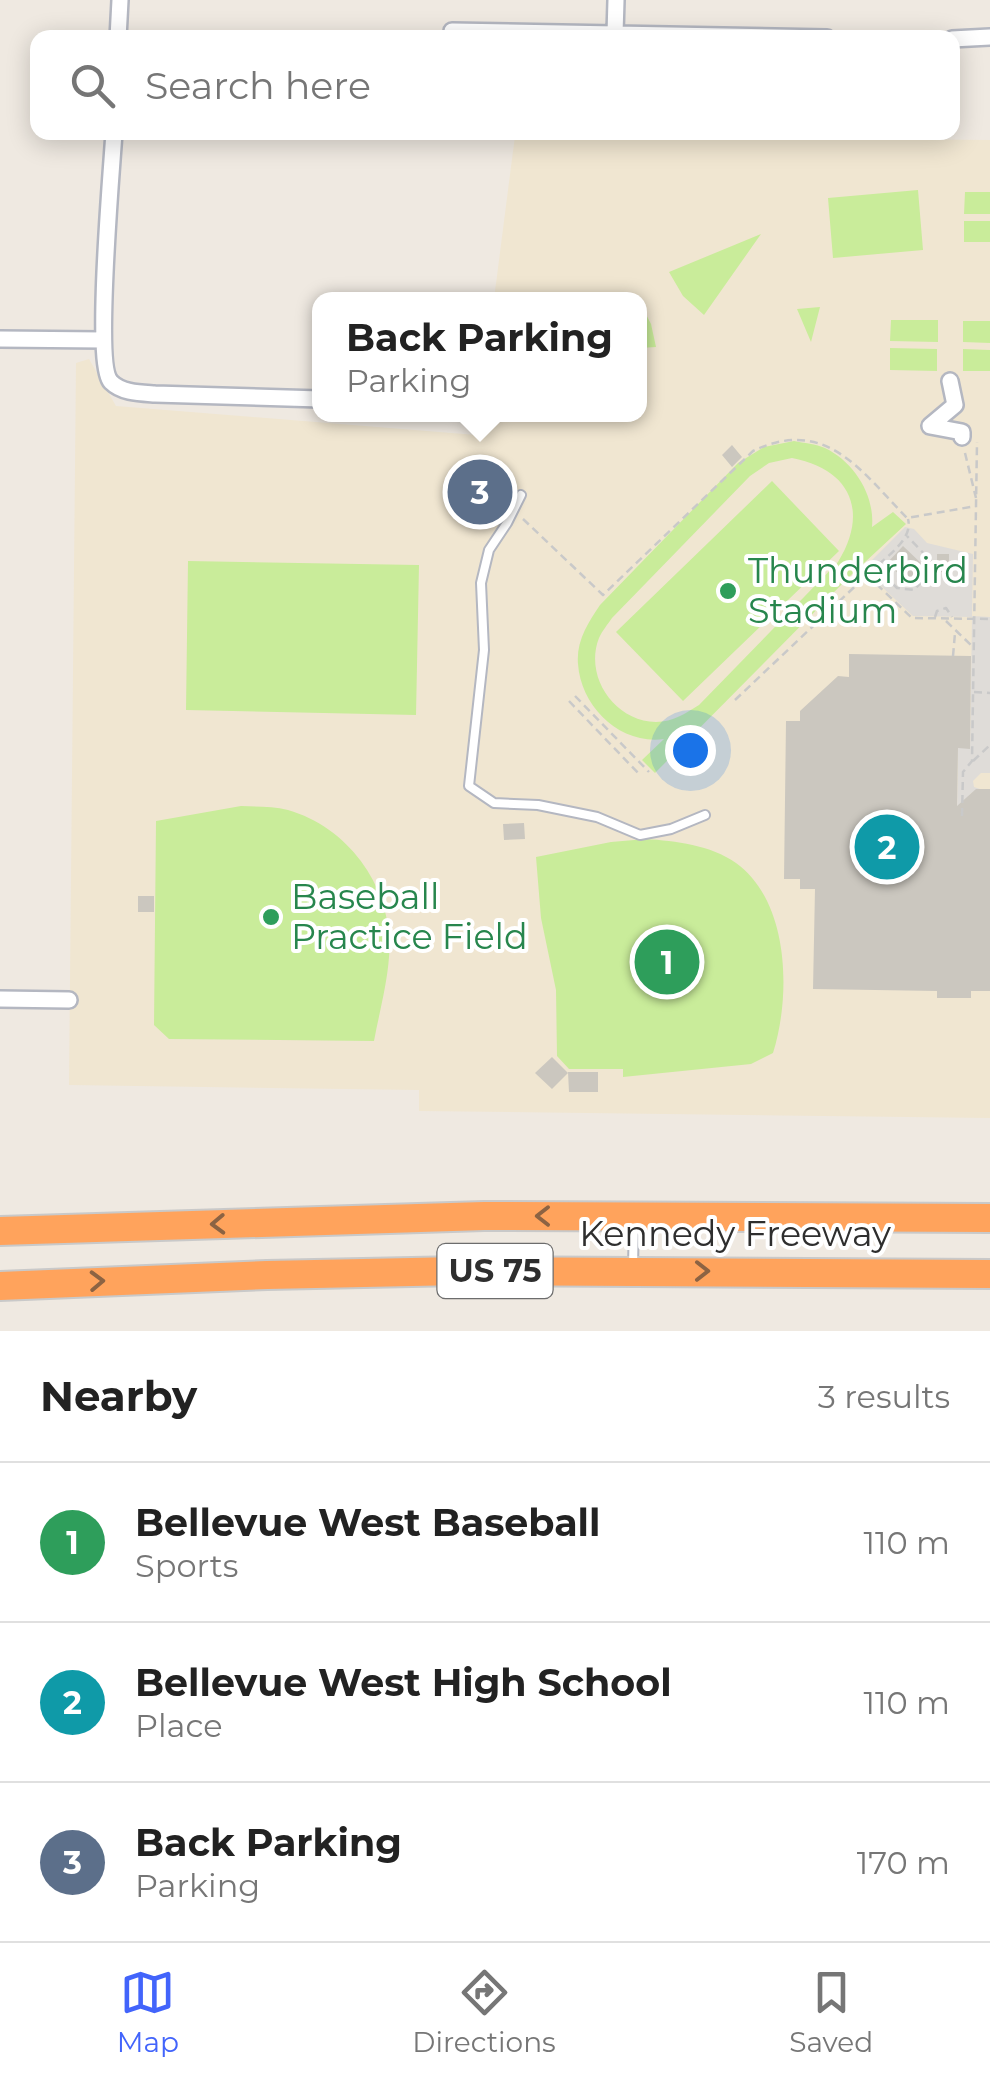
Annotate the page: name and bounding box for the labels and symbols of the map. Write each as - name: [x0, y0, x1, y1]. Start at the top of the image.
- pin: 3: [448, 454, 512, 530]
- place label: Thunderbird Stadium: [748, 549, 968, 632]
- marker: Thunderbird Stadium: [717, 580, 739, 602]
- your location: [665, 725, 716, 776]
- pin: 2: [854, 810, 920, 884]
- place label: Baseball Practice Field: [291, 875, 528, 958]
- marker: Baseball Practice Field: [260, 906, 282, 928]
- pin: 1: [634, 924, 700, 1000]
- one-way arrow: [534, 1206, 550, 1227]
- street label: Kennedy Freeway: [579, 1212, 891, 1255]
- one-way arrow: [209, 1214, 225, 1235]
- road number: US 75: [438, 1244, 552, 1298]
- one-way arrow: [696, 1260, 711, 1282]
- one-way arrow: [90, 1271, 106, 1292]

